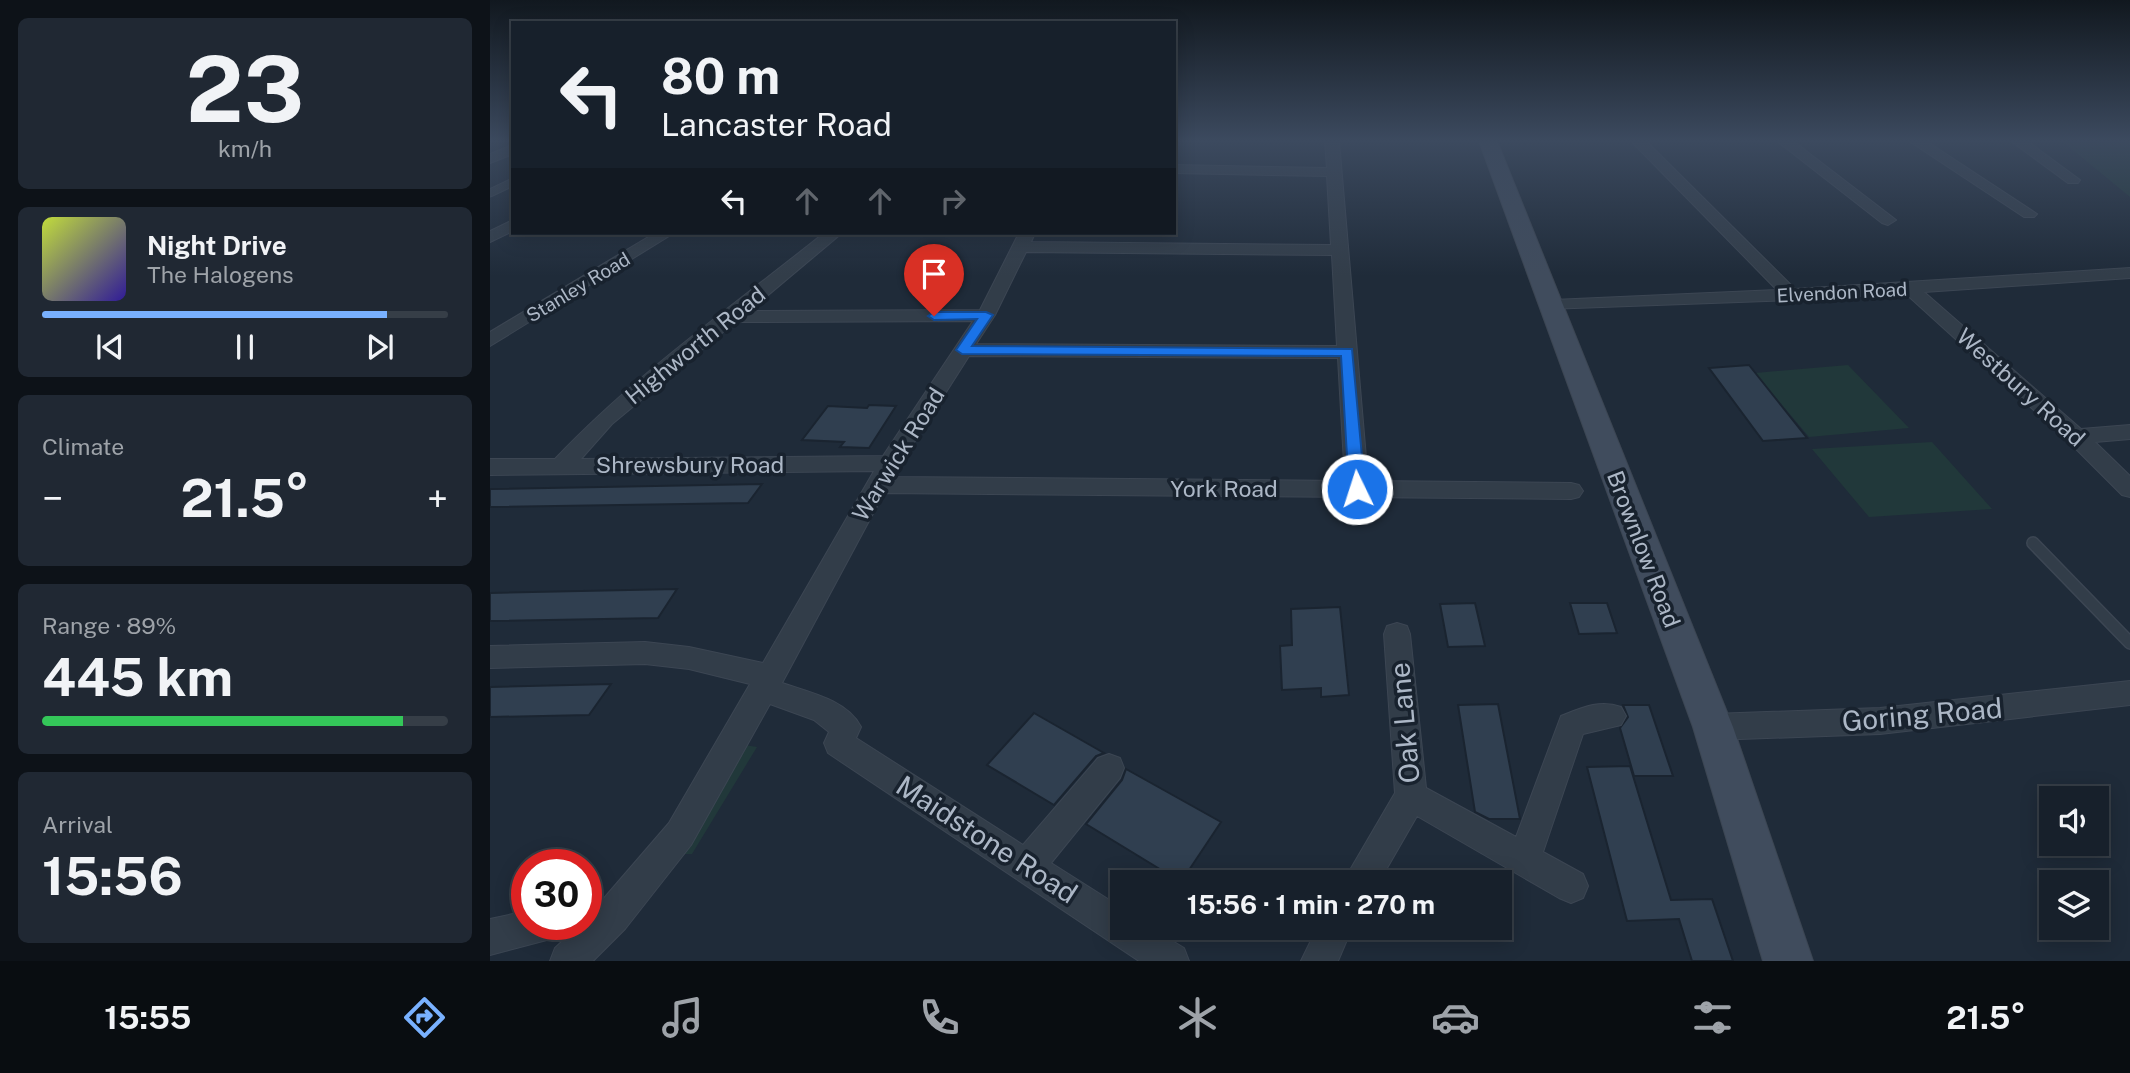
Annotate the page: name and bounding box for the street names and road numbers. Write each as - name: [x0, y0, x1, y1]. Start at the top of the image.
- street label: Stanley Road: [522, 247, 634, 327]
- street label: Elvendon Road: [1776, 278, 1908, 306]
- street label: Highworth Road: [620, 280, 770, 410]
- street label: Westbury Road: [1951, 322, 2091, 452]
- street label: Warwick Road: [846, 382, 950, 526]
- street label: Shrewsbury Road: [596, 451, 784, 478]
- street label: Brownlow Road: [1602, 467, 1686, 631]
- street label: York Road: [1170, 475, 1278, 502]
- street label: Oak Lane: [1382, 661, 1426, 785]
- street label: Goring Road: [1840, 691, 2004, 737]
- street label: Maidstone Road: [890, 768, 1084, 910]

